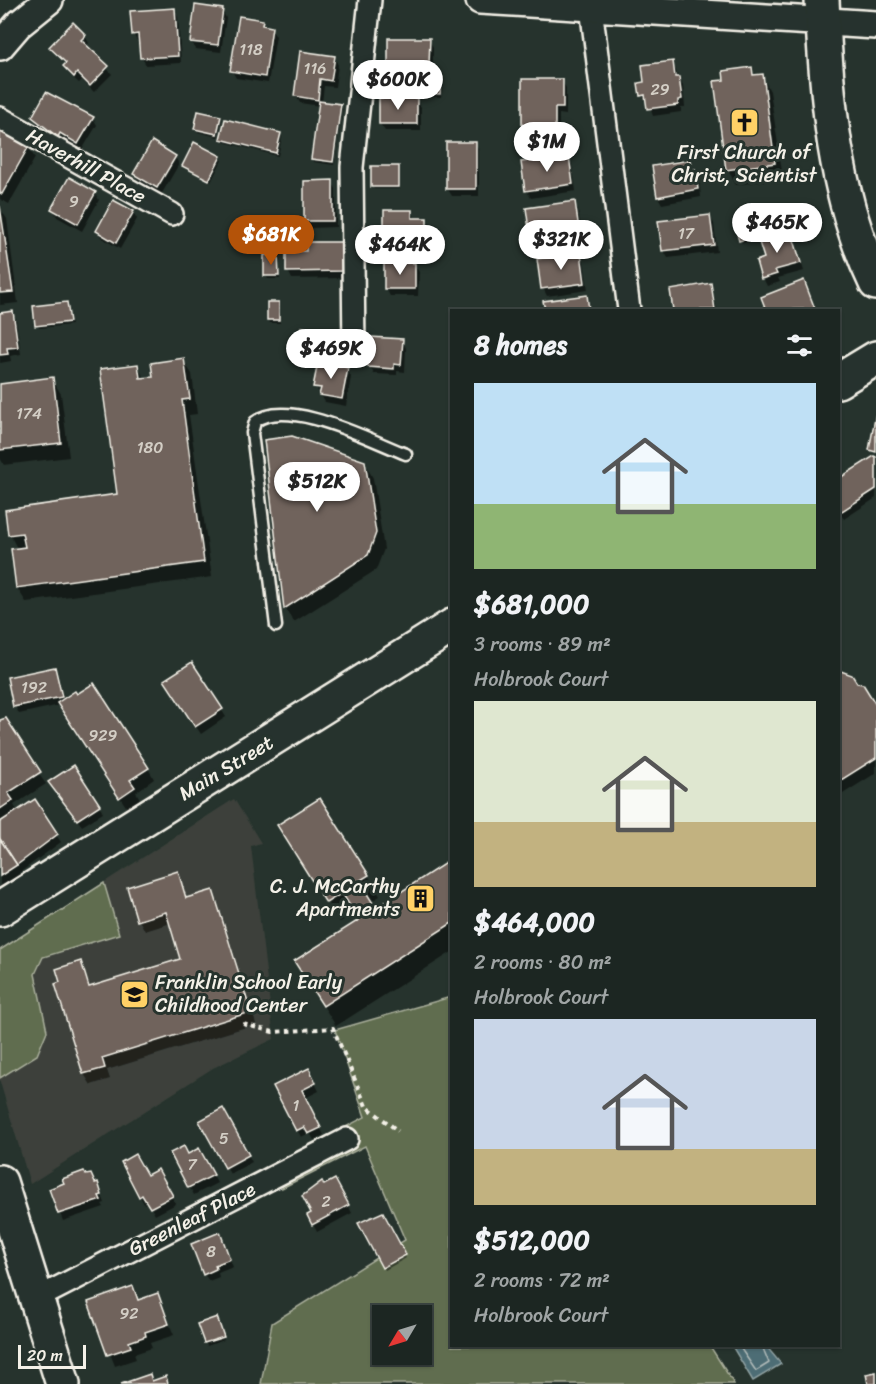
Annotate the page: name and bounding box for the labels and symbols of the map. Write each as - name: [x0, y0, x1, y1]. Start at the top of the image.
- house number: 118: [239, 35, 263, 64]
- house number: 116: [304, 54, 326, 83]
- pin: $600K: [356, 60, 440, 111]
- house number: 29: [650, 75, 670, 104]
- church icon: First Church of Christ, Scientist: [728, 106, 760, 138]
- street label: Haverhill Place: [19, 119, 153, 213]
- pin: $1M: [518, 122, 576, 173]
- place label: First Church of Christ, Scientist: [672, 135, 817, 193]
- house number: 9: [69, 187, 79, 216]
- pin: $465K: [735, 203, 819, 254]
- pin: $681K: [229, 215, 313, 266]
- house number: 17: [678, 219, 695, 248]
- pin: $321K: [519, 220, 603, 271]
- pin: $464K: [358, 225, 442, 276]
- pin: $469K: [289, 329, 373, 380]
- house number: 174: [16, 399, 42, 428]
- house number: 180: [137, 433, 163, 462]
- pin: $512K: [275, 462, 359, 513]
- house number: 192: [21, 673, 47, 702]
- house number: 929: [89, 721, 118, 750]
- street label: Main Street: [172, 726, 281, 810]
- place label: C. J. McCarthy Apartments: [270, 869, 401, 927]
- building icon: C. J. McCarthy Apartments: [405, 882, 437, 914]
- place label: Franklin School Early Childhood Center: [155, 965, 343, 1023]
- school or university icon: Franklin School Early Childhood Center: [118, 978, 150, 1010]
- house number: 1: [293, 1091, 300, 1120]
- house number: 5: [219, 1124, 229, 1153]
- house number: 7: [187, 1150, 197, 1179]
- street label: Greenleaf Place: [122, 1172, 262, 1266]
- house number: 2: [321, 1187, 331, 1216]
- house number: 8: [206, 1237, 216, 1266]
- house number: 92: [119, 1299, 139, 1328]
- north arrow: [372, 1305, 432, 1365]
- scale bar: [18, 1342, 86, 1370]

